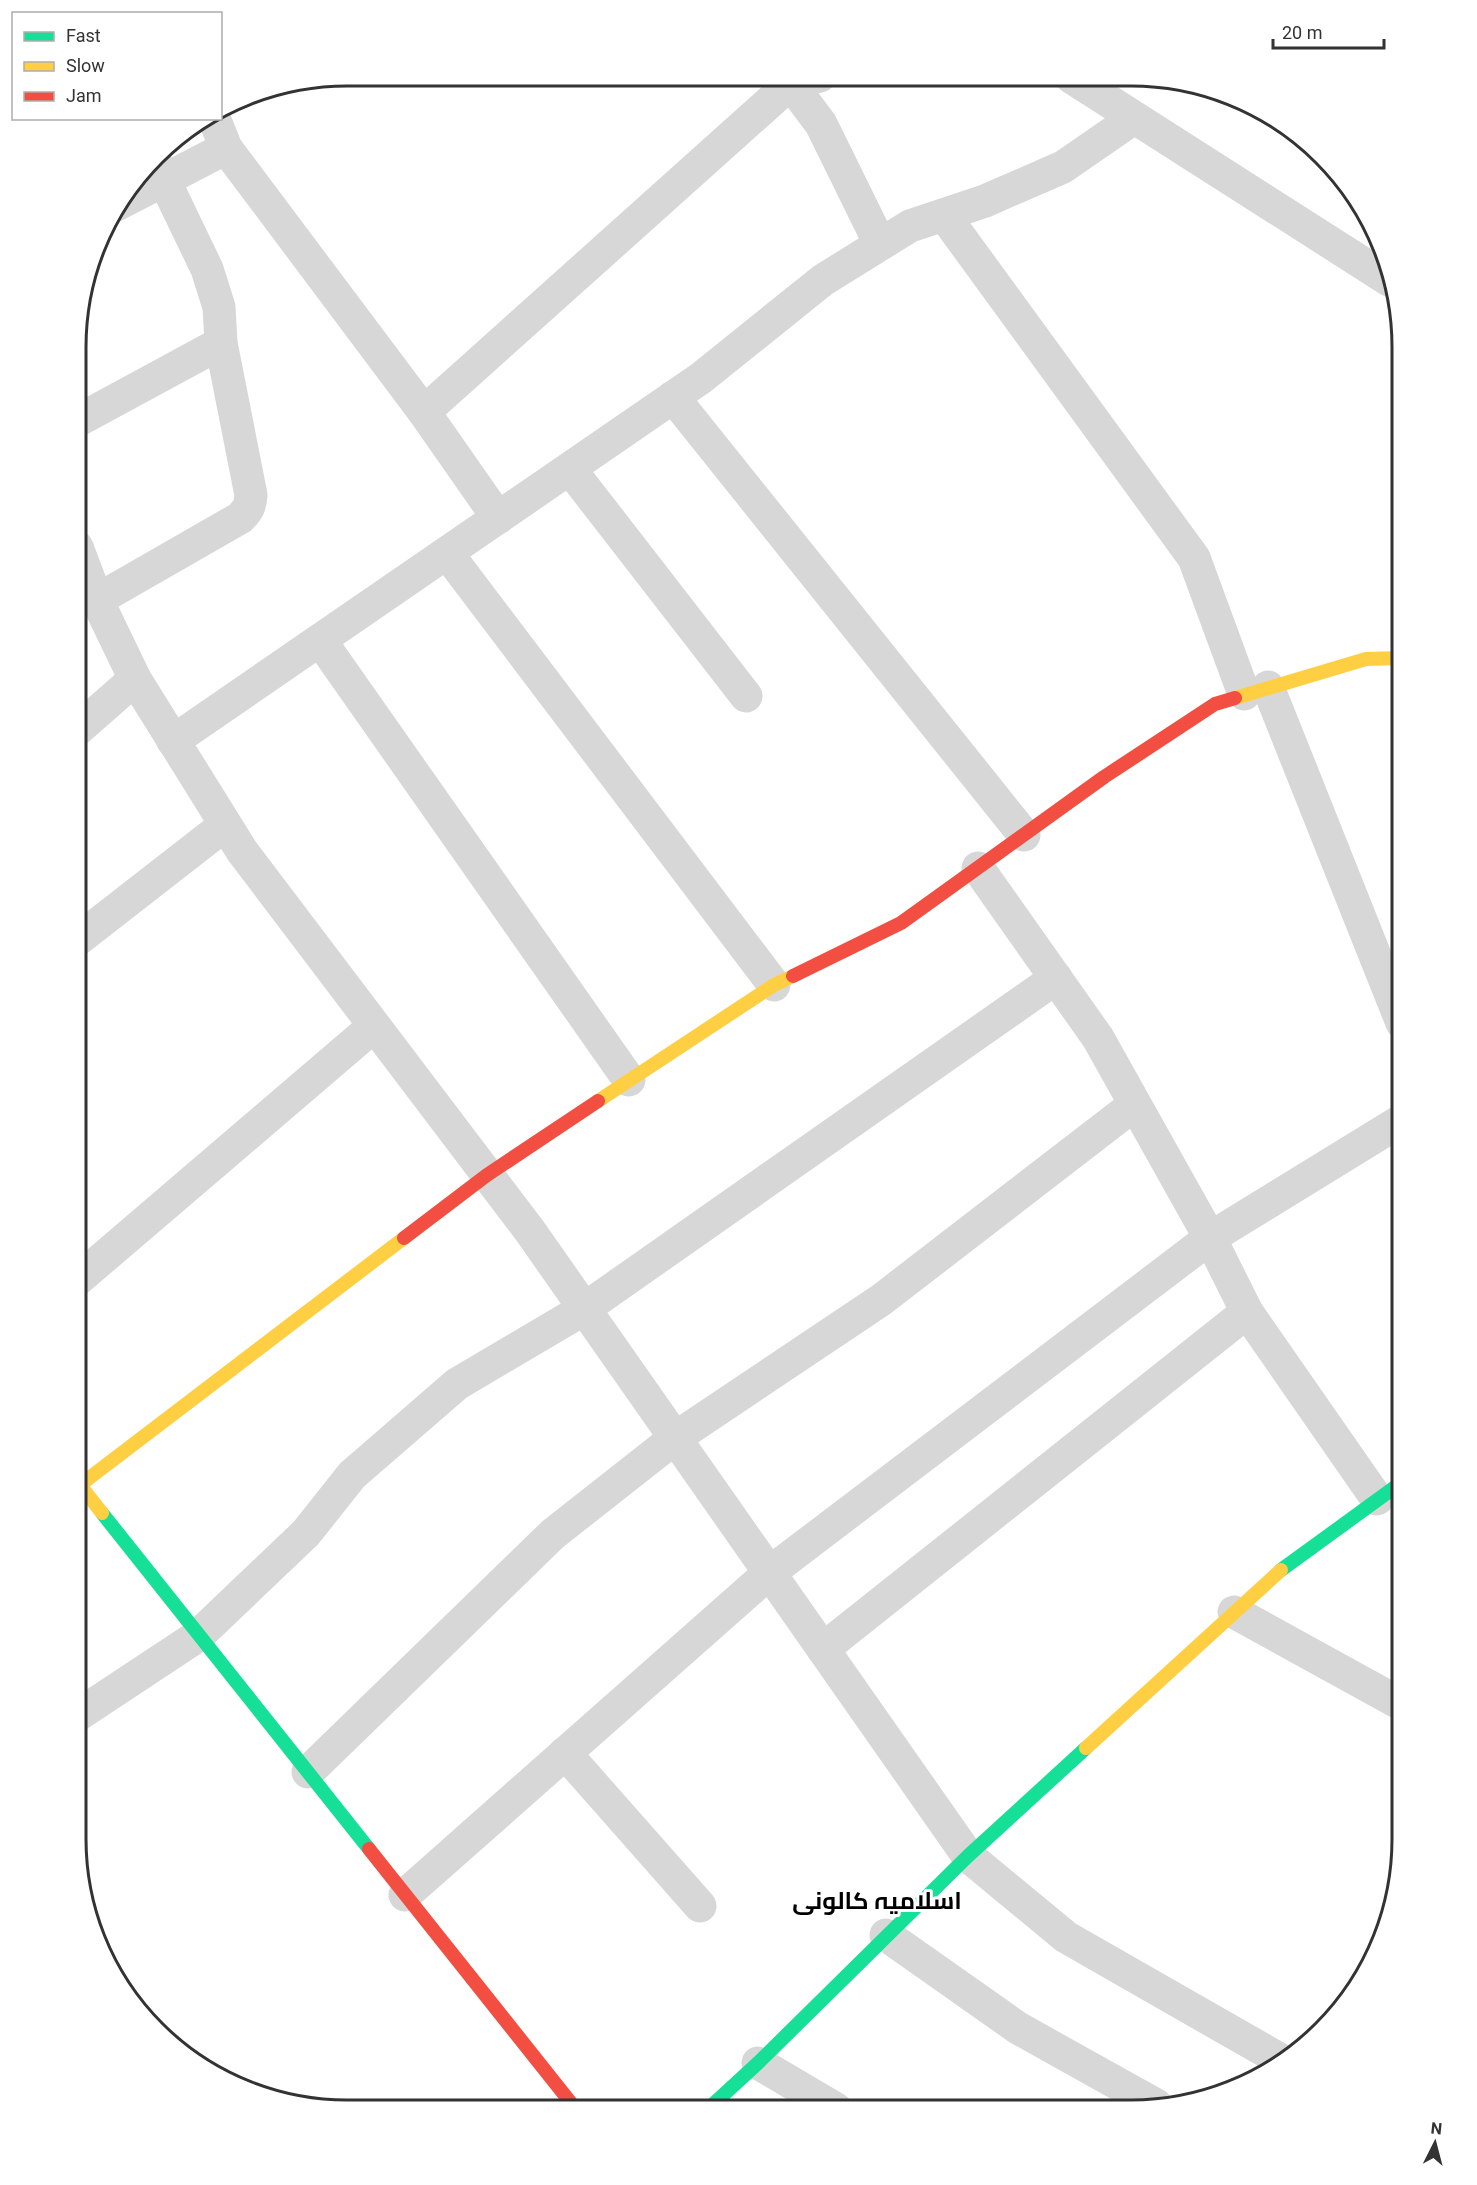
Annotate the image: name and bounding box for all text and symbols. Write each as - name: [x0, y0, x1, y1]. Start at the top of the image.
- legend: [12, 12, 222, 120]
- scale bar: [1273, 12, 1384, 50]
- text: 20 m: [1282, 22, 1322, 43]
- text: Fast: [66, 25, 101, 46]
- text: Slow: [66, 55, 105, 76]
- text: Jam: [66, 85, 102, 106]
- district label: اسلامیہ کالونی: [792, 1887, 962, 1915]
- north arrow: [1405, 2113, 1465, 2173]
- text: N: [1430, 2119, 1443, 2139]

